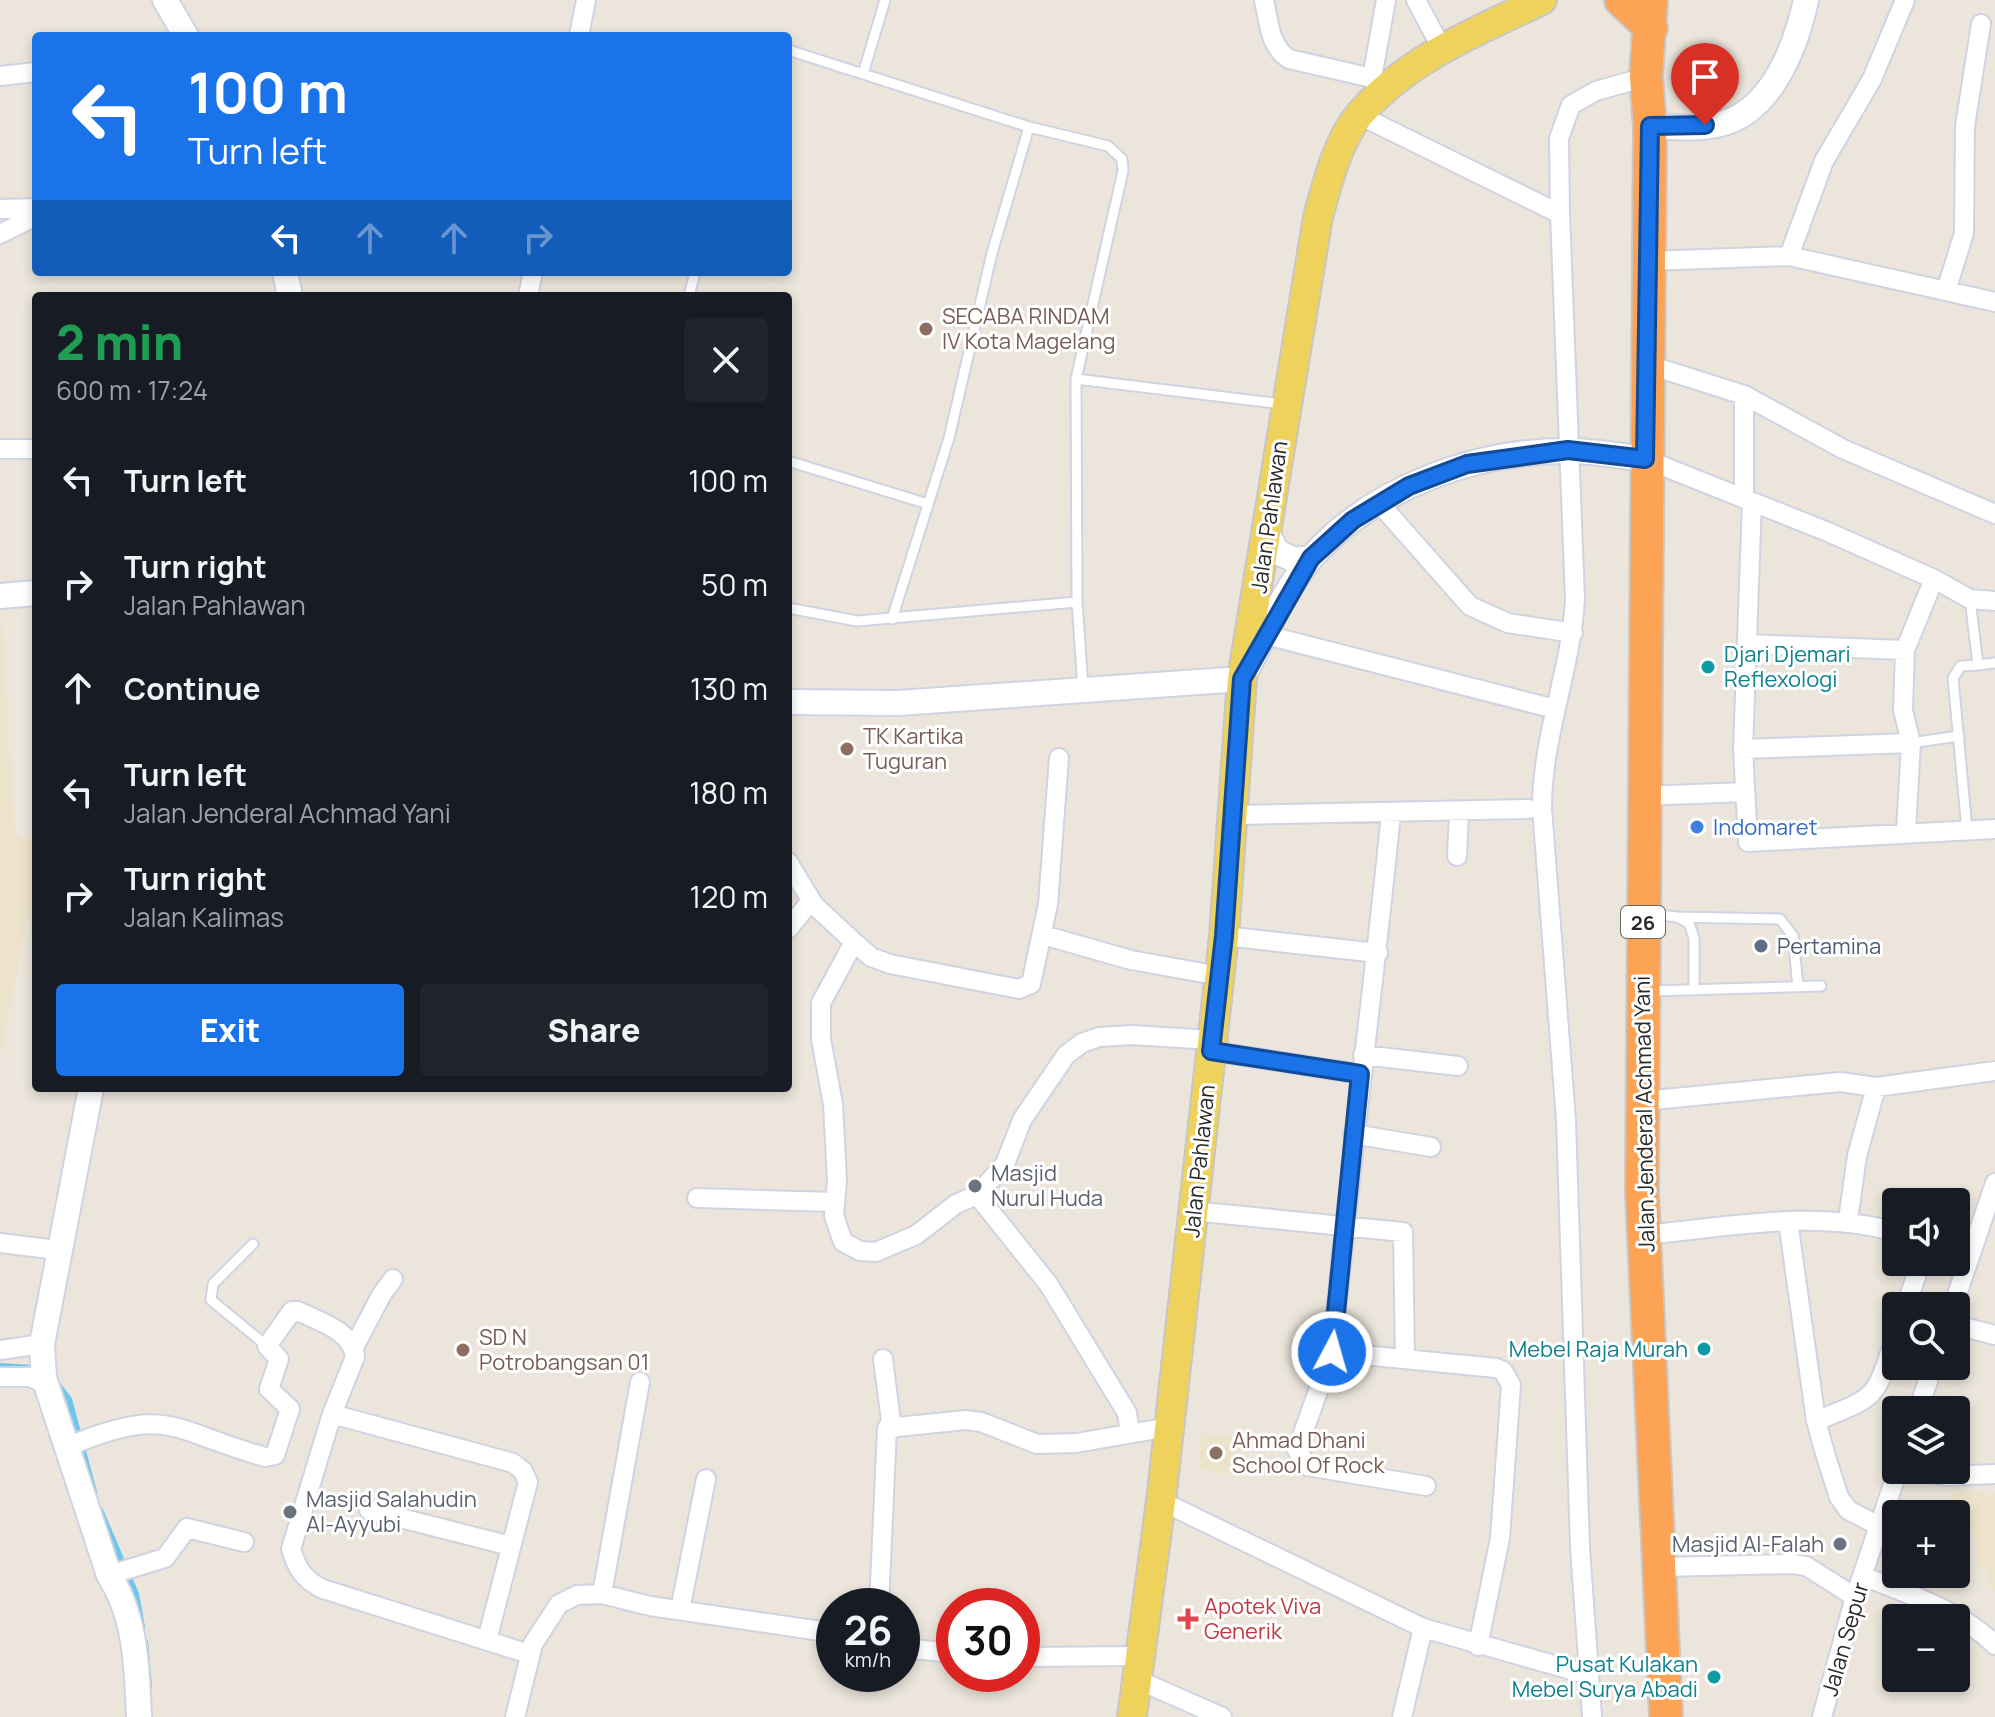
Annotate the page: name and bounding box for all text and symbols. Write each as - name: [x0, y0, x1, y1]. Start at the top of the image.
- pin: [1671, 43, 1739, 125]
- text: 100 m: [188, 53, 348, 130]
- icon: arrive: [1683, 55, 1727, 99]
- icon: left: [56, 64, 160, 168]
- text: Turn left: [188, 126, 327, 175]
- icon: left: [264, 216, 308, 260]
- icon: ahead: [348, 216, 392, 260]
- icon: ahead: [432, 216, 476, 260]
- icon: right: [516, 216, 560, 260]
- place label: SECABA RINDAM IV Kota Magelang: [942, 301, 1115, 356]
- text: 2 min: [56, 309, 183, 374]
- button: close: [684, 318, 768, 402]
- marker: SECABA RINDAM IV Kota Magelang: [917, 320, 935, 338]
- text: 600 m · 17:24: [56, 372, 208, 408]
- street label: Jalan Pahlawan: [1243, 439, 1295, 595]
- icon: left: [56, 458, 100, 502]
- text: Turn left: [124, 460, 247, 501]
- text: 100 m: [688, 460, 768, 501]
- text: Turn right: [124, 546, 267, 587]
- icon: right: [56, 562, 100, 606]
- text: 50 m: [701, 564, 768, 605]
- text: Jalan Pahlawan: [124, 587, 306, 623]
- place label: Djari Djemari Reflexologi: [1724, 639, 1851, 694]
- marker: Djari Djemari Reflexologi: [1699, 658, 1717, 676]
- icon: ahead: [56, 666, 100, 710]
- text: Continue: [124, 668, 260, 709]
- text: 130 m: [690, 668, 768, 709]
- place label: TK Kartika Tuguran: [863, 721, 963, 776]
- marker: TK Kartika Tuguran: [838, 740, 856, 758]
- text: Turn left: [124, 754, 247, 795]
- icon: left: [56, 770, 100, 814]
- text: 180 m: [689, 772, 768, 813]
- text: Jalan Jenderal Achmad Yani: [124, 795, 451, 831]
- place label: Indomaret: [1713, 812, 1818, 842]
- marker: Indomaret: [1688, 818, 1706, 836]
- text: Turn right: [124, 858, 267, 899]
- icon: right: [56, 874, 100, 918]
- text: 120 m: [689, 876, 768, 917]
- text: Jalan Kalimas: [124, 899, 284, 935]
- road number: 26: [1621, 906, 1665, 938]
- place label: Pertamina: [1777, 931, 1881, 961]
- marker: Pertamina: [1752, 937, 1770, 955]
- street label: Jalan Jenderal Achmad Yani: [1627, 976, 1661, 1252]
- button: Exit: [56, 984, 404, 1076]
- button: Share: [420, 984, 768, 1076]
- street label: Jalan Pahlawan: [1176, 1083, 1222, 1239]
- place label: Masjid Nurul Huda: [991, 1158, 1103, 1213]
- marker: Masjid Nurul Huda: [966, 1177, 984, 1195]
- map controls: [1882, 1188, 1970, 1692]
- button: sound: [1882, 1188, 1970, 1276]
- button: search: [1882, 1292, 1970, 1380]
- position arrow: [1290, 1310, 1374, 1394]
- place label: SD N Potrobangsan 01: [479, 1322, 649, 1377]
- place label: Mebel Raja Murah: [1509, 1334, 1688, 1364]
- marker: Mebel Raja Murah: [1695, 1340, 1713, 1358]
- marker: SD N Potrobangsan 01: [454, 1341, 472, 1359]
- button: layers: [1882, 1396, 1970, 1484]
- place label: Ahmad Dhani School Of Rock: [1232, 1425, 1386, 1480]
- marker: Ahmad Dhani School Of Rock: [1207, 1444, 1225, 1462]
- place label: Masjid Salahudin Al-Ayyubi: [306, 1484, 477, 1539]
- button: +: [1882, 1500, 1970, 1588]
- marker: Masjid Salahudin Al-Ayyubi: [281, 1503, 299, 1521]
- place label: Masjid Al-Falah: [1672, 1529, 1824, 1559]
- marker: Masjid Al-Falah: [1831, 1535, 1849, 1553]
- street label: Jalan Sepur: [1814, 1578, 1876, 1700]
- speed limit sign: 30: [936, 1588, 1040, 1692]
- place label: Apotek Viva Generik: [1204, 1591, 1321, 1646]
- text: 26: [844, 1602, 892, 1657]
- button: −: [1882, 1604, 1970, 1692]
- marker: Apotek Viva Generik: [1179, 1610, 1197, 1628]
- text: km/h: [845, 1646, 891, 1673]
- place label: Pusat Kulakan Mebel Surya Abadi: [1512, 1649, 1698, 1704]
- marker: Pusat Kulakan Mebel Surya Abadi: [1705, 1668, 1723, 1686]

